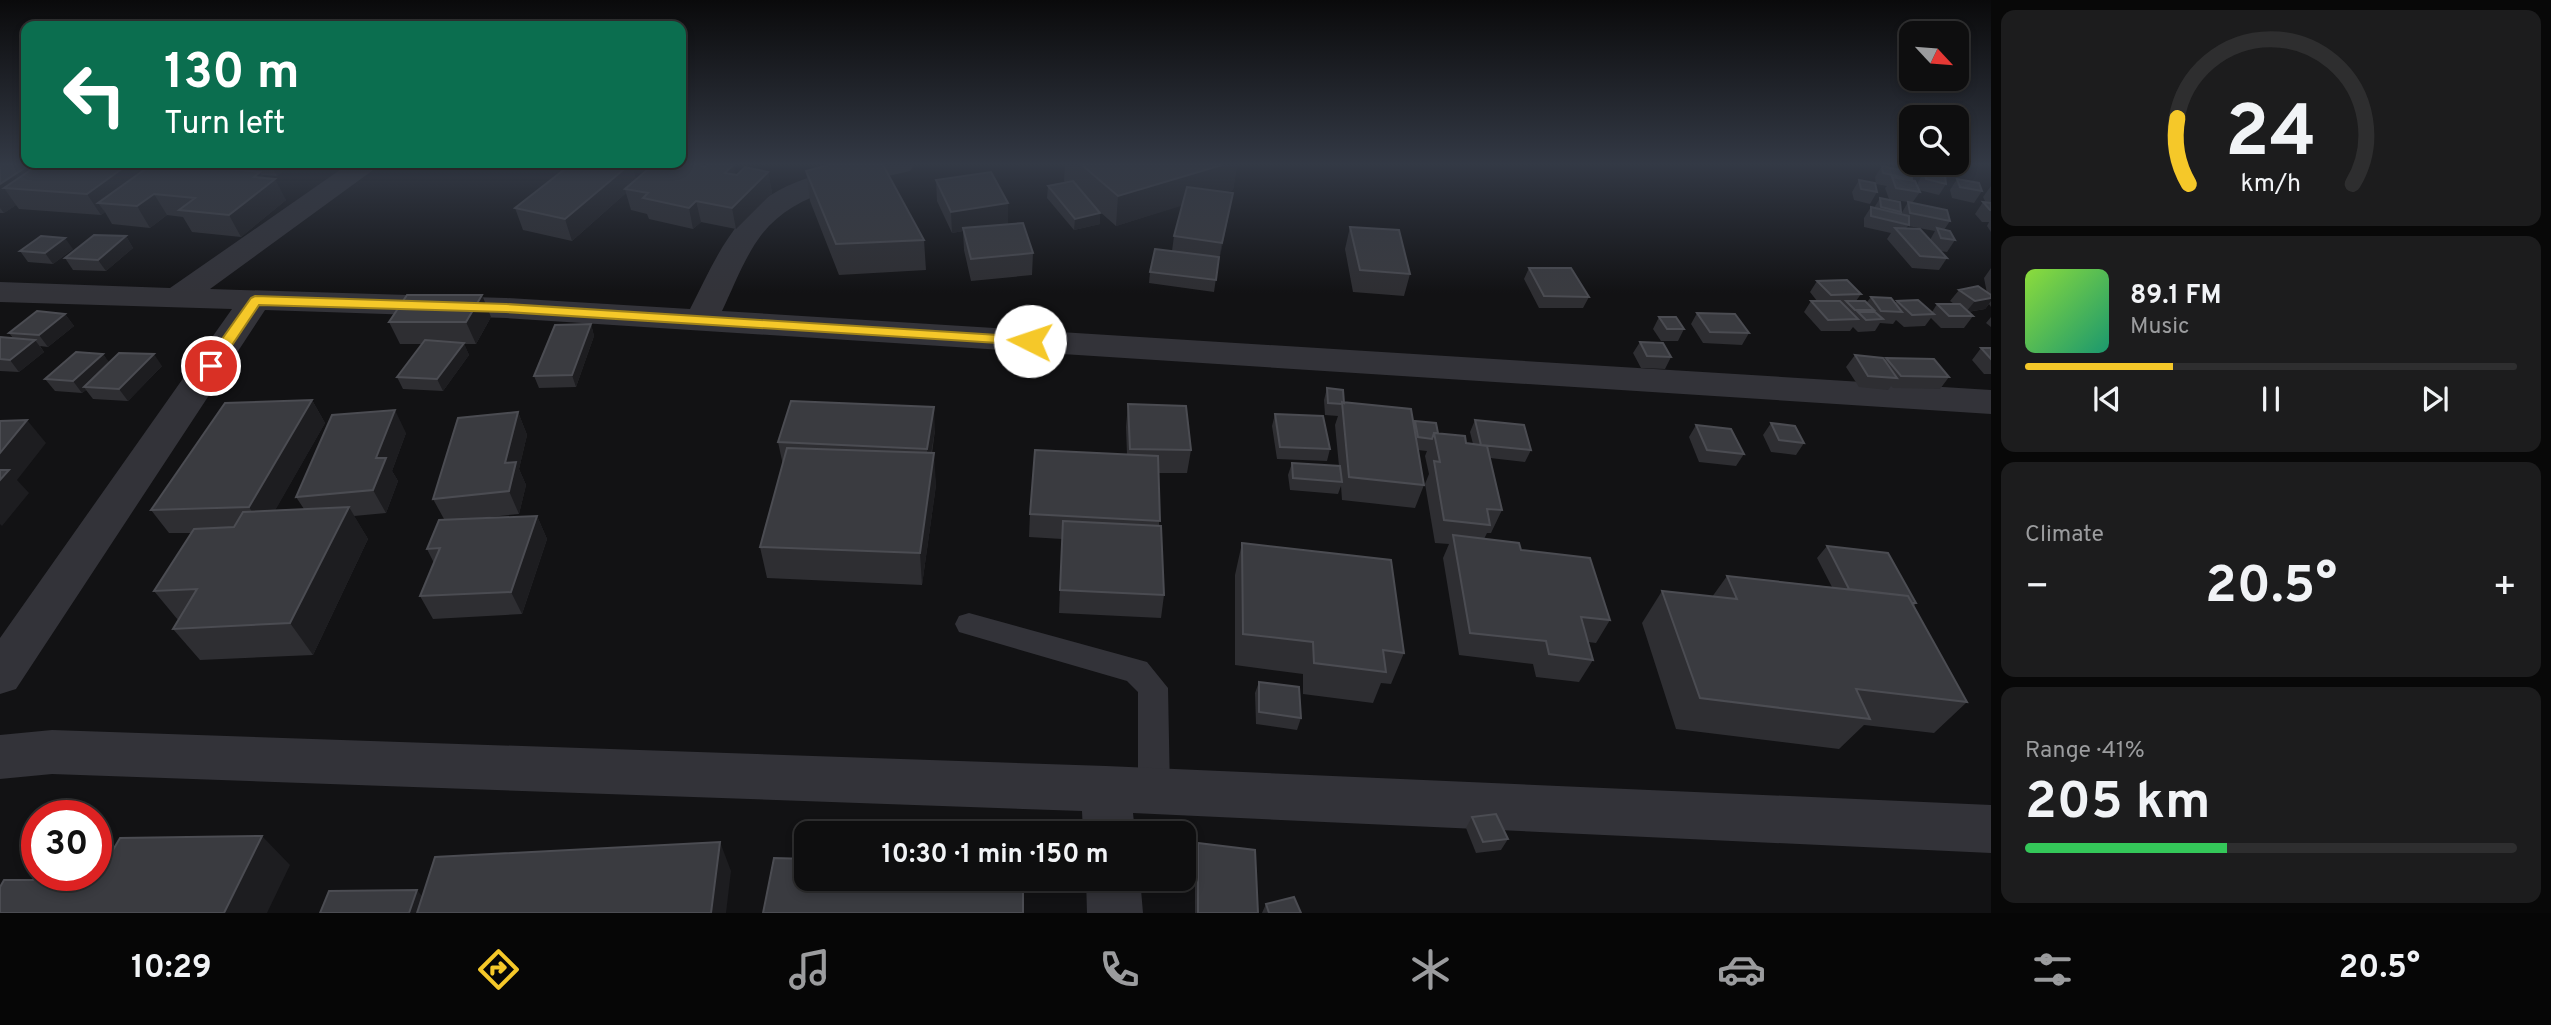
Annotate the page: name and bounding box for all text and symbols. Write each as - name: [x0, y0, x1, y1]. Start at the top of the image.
- north arrow: [1899, 21, 1969, 91]
- map controls: [1899, 21, 1969, 175]
- text: 130 m: [164, 44, 300, 106]
- icon: left: [49, 49, 140, 140]
- text: 24: [2225, 90, 2317, 182]
- text: Turn left: [164, 105, 285, 145]
- button: search: [1899, 105, 1969, 175]
- text: km/h: [2241, 169, 2301, 201]
- text: 89.1 FM: [2130, 280, 2222, 313]
- position arrow: [993, 304, 1067, 378]
- text: Music: [2130, 313, 2190, 342]
- pin: [181, 336, 241, 396]
- icon: arrive: [192, 347, 230, 385]
- icon: previous: [2088, 380, 2126, 418]
- icon: pause: [2252, 380, 2290, 418]
- icon: next: [2416, 380, 2454, 418]
- text: Climate: [2025, 521, 2104, 550]
- text: 20.5°: [2205, 555, 2337, 621]
- text: −: [2025, 564, 2050, 613]
- text: +: [2492, 564, 2517, 613]
- text: Range · 41%: [2025, 737, 2145, 766]
- text: 205 km: [2025, 771, 2210, 837]
- speed limit sign: 30: [21, 800, 112, 891]
- text: 10:30 · 1 min · 150 m: [881, 839, 1109, 872]
- icon: directions: [474, 945, 523, 994]
- icon: music: [785, 945, 834, 994]
- icon: phone: [1095, 945, 1144, 994]
- icon: climate: [1406, 945, 1455, 994]
- icon: car: [1717, 945, 1766, 994]
- icon: filters: [2028, 945, 2077, 994]
- text: 10:29: [131, 949, 212, 989]
- text: 20.5°: [2339, 949, 2420, 989]

